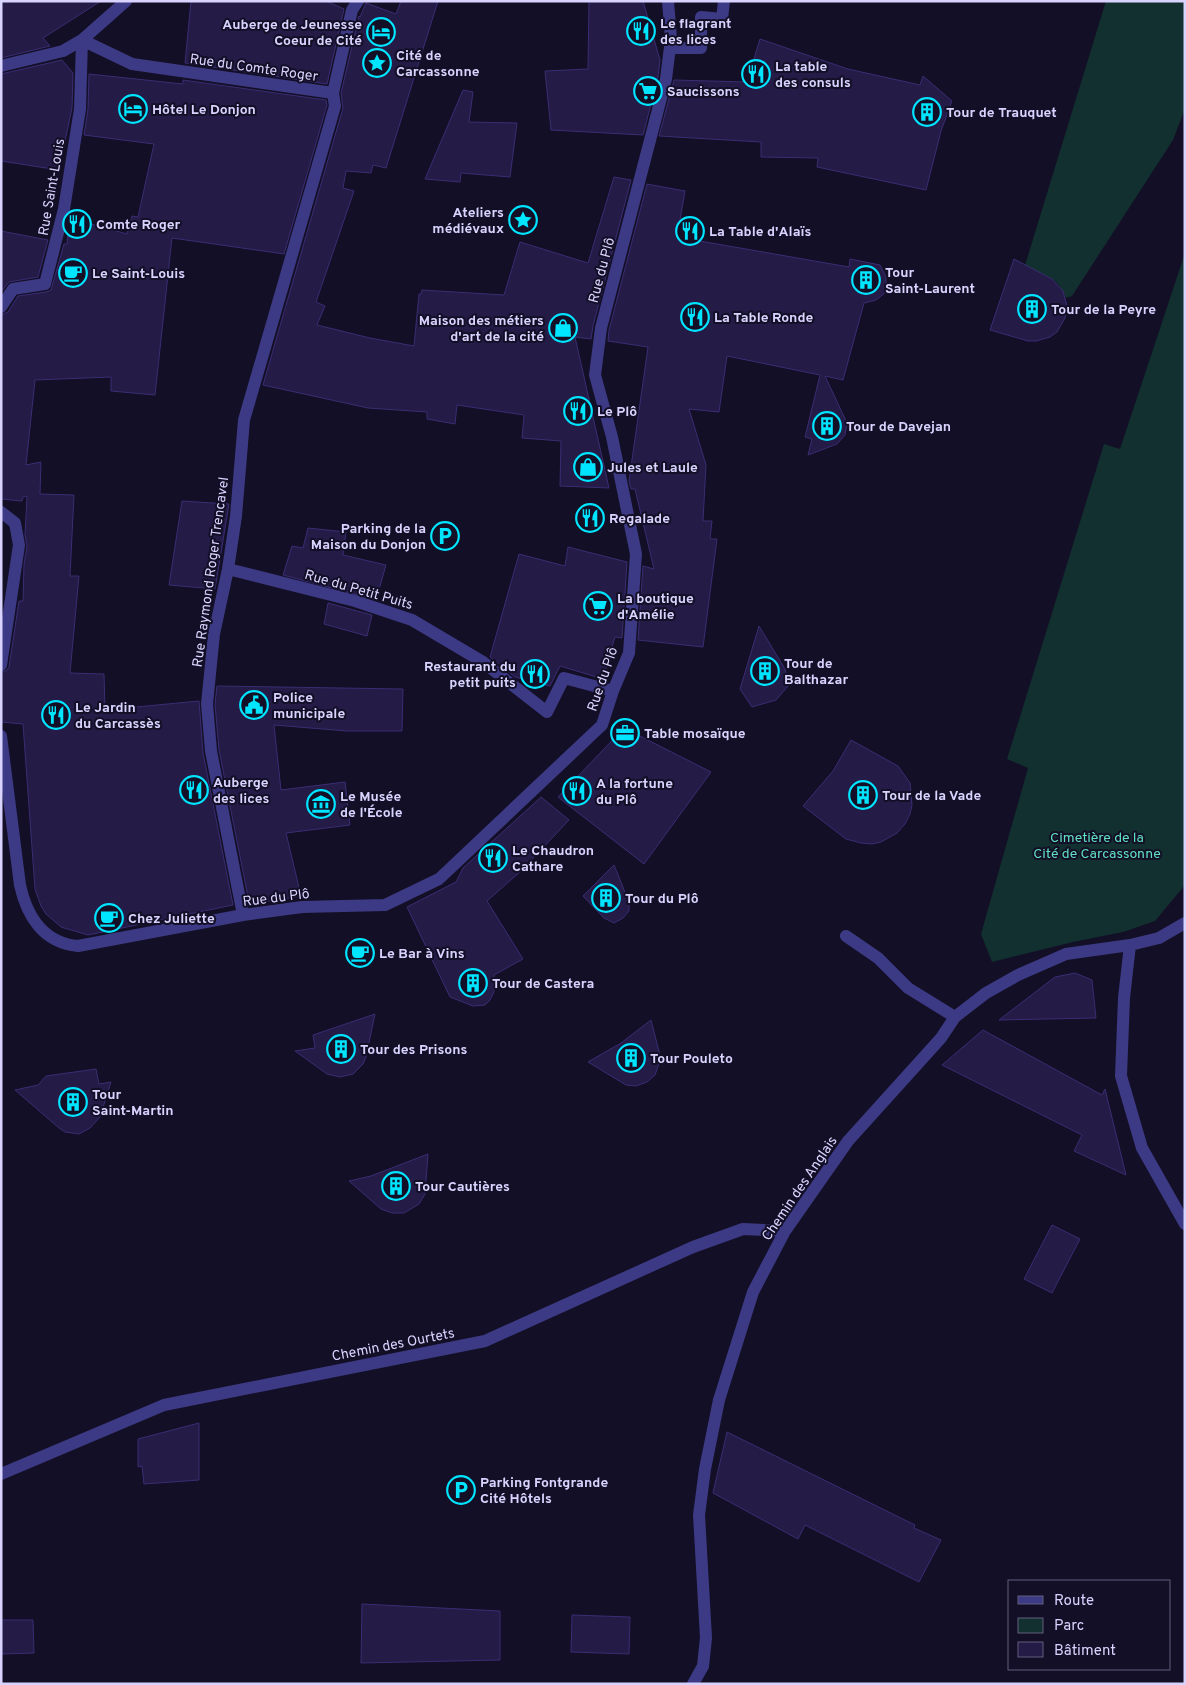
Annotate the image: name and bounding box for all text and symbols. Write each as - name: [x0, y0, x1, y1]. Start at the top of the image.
- restaurant icon: Le flagrant des lices: [626, 16, 656, 46]
- place label: Le flagrant des lices: [660, 16, 731, 49]
- place label: Auberge de Jeunesse Coeur de Cité: [222, 17, 362, 50]
- hotel icon: Auberge de Jeunesse Coeur de Cité: [366, 17, 396, 47]
- place icon: Cité de Carcassonne: [362, 48, 392, 78]
- place label: Cité de Carcassonne: [396, 48, 480, 81]
- street label: Rue du Comte Roger: [189, 51, 319, 86]
- restaurant icon: La table des consuls: [741, 59, 771, 89]
- place label: La table des consuls: [775, 59, 851, 92]
- supermarket icon: Saucissons: [633, 76, 663, 106]
- place label: Saucissons: [667, 84, 740, 101]
- hotel icon: Hôtel Le Donjon: [118, 94, 148, 124]
- building icon: Tour de Trauquet: [912, 97, 942, 127]
- place label: Hôtel Le Donjon: [152, 102, 256, 119]
- place label: Tour de Trauquet: [946, 105, 1057, 122]
- street label: Rue Saint-Louis: [36, 137, 69, 237]
- place label: Ateliers médiévaux: [432, 205, 504, 238]
- place icon: Ateliers médiévaux: [508, 205, 538, 235]
- restaurant icon: Comte Roger: [62, 209, 92, 239]
- restaurant icon: La Table d'Alaïs: [675, 216, 705, 246]
- place label: Comte Roger: [96, 217, 180, 234]
- place label: La Table d'Alaïs: [709, 224, 811, 241]
- street label: Rue du Plô: [586, 236, 619, 305]
- cafe icon: Le Saint-Louis: [58, 258, 88, 288]
- building icon: Tour Saint-Laurent: [851, 265, 881, 295]
- place label: Tour Saint-Laurent: [885, 265, 975, 298]
- place label: Le Saint-Louis: [92, 266, 185, 283]
- building icon: Tour de la Peyre: [1017, 294, 1047, 324]
- restaurant icon: La Table Ronde: [680, 302, 710, 332]
- place label: Tour de la Peyre: [1051, 302, 1156, 319]
- place label: La Table Ronde: [714, 310, 813, 327]
- place label: Maison des métiers d'art de la cité: [419, 313, 544, 346]
- shop icon: Maison des métiers d'art de la cité: [548, 313, 578, 343]
- restaurant icon: Le Plô: [563, 396, 593, 426]
- place label: Le Plô: [597, 404, 637, 421]
- building icon: Tour de Davejan: [812, 411, 842, 441]
- place label: Tour de Davejan: [846, 419, 951, 436]
- shop icon: Jules et Laule: [573, 452, 603, 482]
- place label: Jules et Laule: [607, 460, 698, 477]
- street label: Rue Raymond Roger Trencavel: [190, 476, 233, 668]
- restaurant icon: Regalade: [575, 503, 605, 533]
- place label: Regalade: [609, 511, 670, 528]
- place label: Parking de la Maison du Donjon: [311, 521, 426, 554]
- parking icon: Parking de la Maison du Donjon: [430, 521, 460, 551]
- street label: Rue du Petit Puits: [302, 567, 415, 614]
- supermarket icon: La boutique d'Amélie: [583, 591, 613, 621]
- place label: La boutique d'Amélie: [617, 591, 694, 624]
- street label: Rue du Plô: [584, 645, 622, 714]
- building icon: Tour de Balthazar: [750, 656, 780, 686]
- place label: Tour de Balthazar: [784, 656, 848, 689]
- place label: Restaurant du petit puits: [424, 659, 516, 692]
- restaurant icon: Restaurant du petit puits: [520, 659, 550, 689]
- public building icon: Police municipale: [239, 690, 269, 720]
- place label: Police municipale: [273, 690, 345, 723]
- restaurant icon: Le Jardin du Carcassès: [41, 700, 71, 730]
- place label: Le Jardin du Carcassès: [75, 700, 161, 733]
- office icon: Table mosaïque: [610, 718, 640, 748]
- place label: Table mosaïque: [644, 726, 746, 743]
- restaurant icon: Auberge des lices: [179, 775, 209, 805]
- place label: Auberge des lices: [213, 775, 269, 808]
- restaurant icon: A la fortune du Plô: [562, 776, 592, 806]
- place label: A la fortune du Plô: [596, 776, 673, 809]
- building icon: Tour de la Vade: [848, 780, 878, 810]
- place label: Tour de la Vade: [882, 788, 981, 805]
- museum icon: Le Musée de l'École: [306, 789, 336, 819]
- place label: Le Musée de l'École: [340, 789, 403, 822]
- park label: Cimetière de la Cité de Carcassonne: [1033, 830, 1161, 863]
- restaurant icon: Le Chaudron Cathare: [478, 843, 508, 873]
- place label: Le Chaudron Cathare: [512, 843, 594, 876]
- building icon: Tour du Plô: [591, 883, 621, 913]
- street label: Rue du Plô: [242, 886, 311, 911]
- place label: Tour du Plô: [625, 891, 699, 908]
- cafe icon: Chez Juliette: [94, 903, 124, 933]
- place label: Chez Juliette: [128, 911, 215, 928]
- cafe icon: Le Bar à Vins: [345, 938, 375, 968]
- place label: Le Bar à Vins: [379, 946, 465, 963]
- building icon: Tour de Castera: [458, 968, 488, 998]
- place label: Tour de Castera: [492, 976, 594, 993]
- building icon: Tour des Prisons: [326, 1034, 356, 1064]
- place label: Tour des Prisons: [360, 1042, 467, 1059]
- building icon: Tour Pouleto: [616, 1043, 646, 1073]
- place label: Tour Pouleto: [650, 1051, 733, 1068]
- building icon: Tour Saint-Martin: [58, 1087, 88, 1117]
- place label: Tour Saint-Martin: [92, 1087, 174, 1120]
- street label: Chemin des Anglais: [759, 1133, 842, 1244]
- building icon: Tour Cautières: [381, 1171, 411, 1201]
- place label: Tour Cautières: [415, 1179, 510, 1196]
- street label: Chemin des Ourtets: [330, 1325, 456, 1366]
- parking icon: Parking Fontgrande Cité Hôtels: [446, 1475, 476, 1505]
- place label: Parking Fontgrande Cité Hôtels: [480, 1475, 608, 1508]
- legend: [1008, 1580, 1171, 1670]
- text: Route: [1054, 1592, 1094, 1611]
- text: Parc: [1054, 1617, 1084, 1636]
- text: Bâtiment: [1054, 1642, 1116, 1661]

